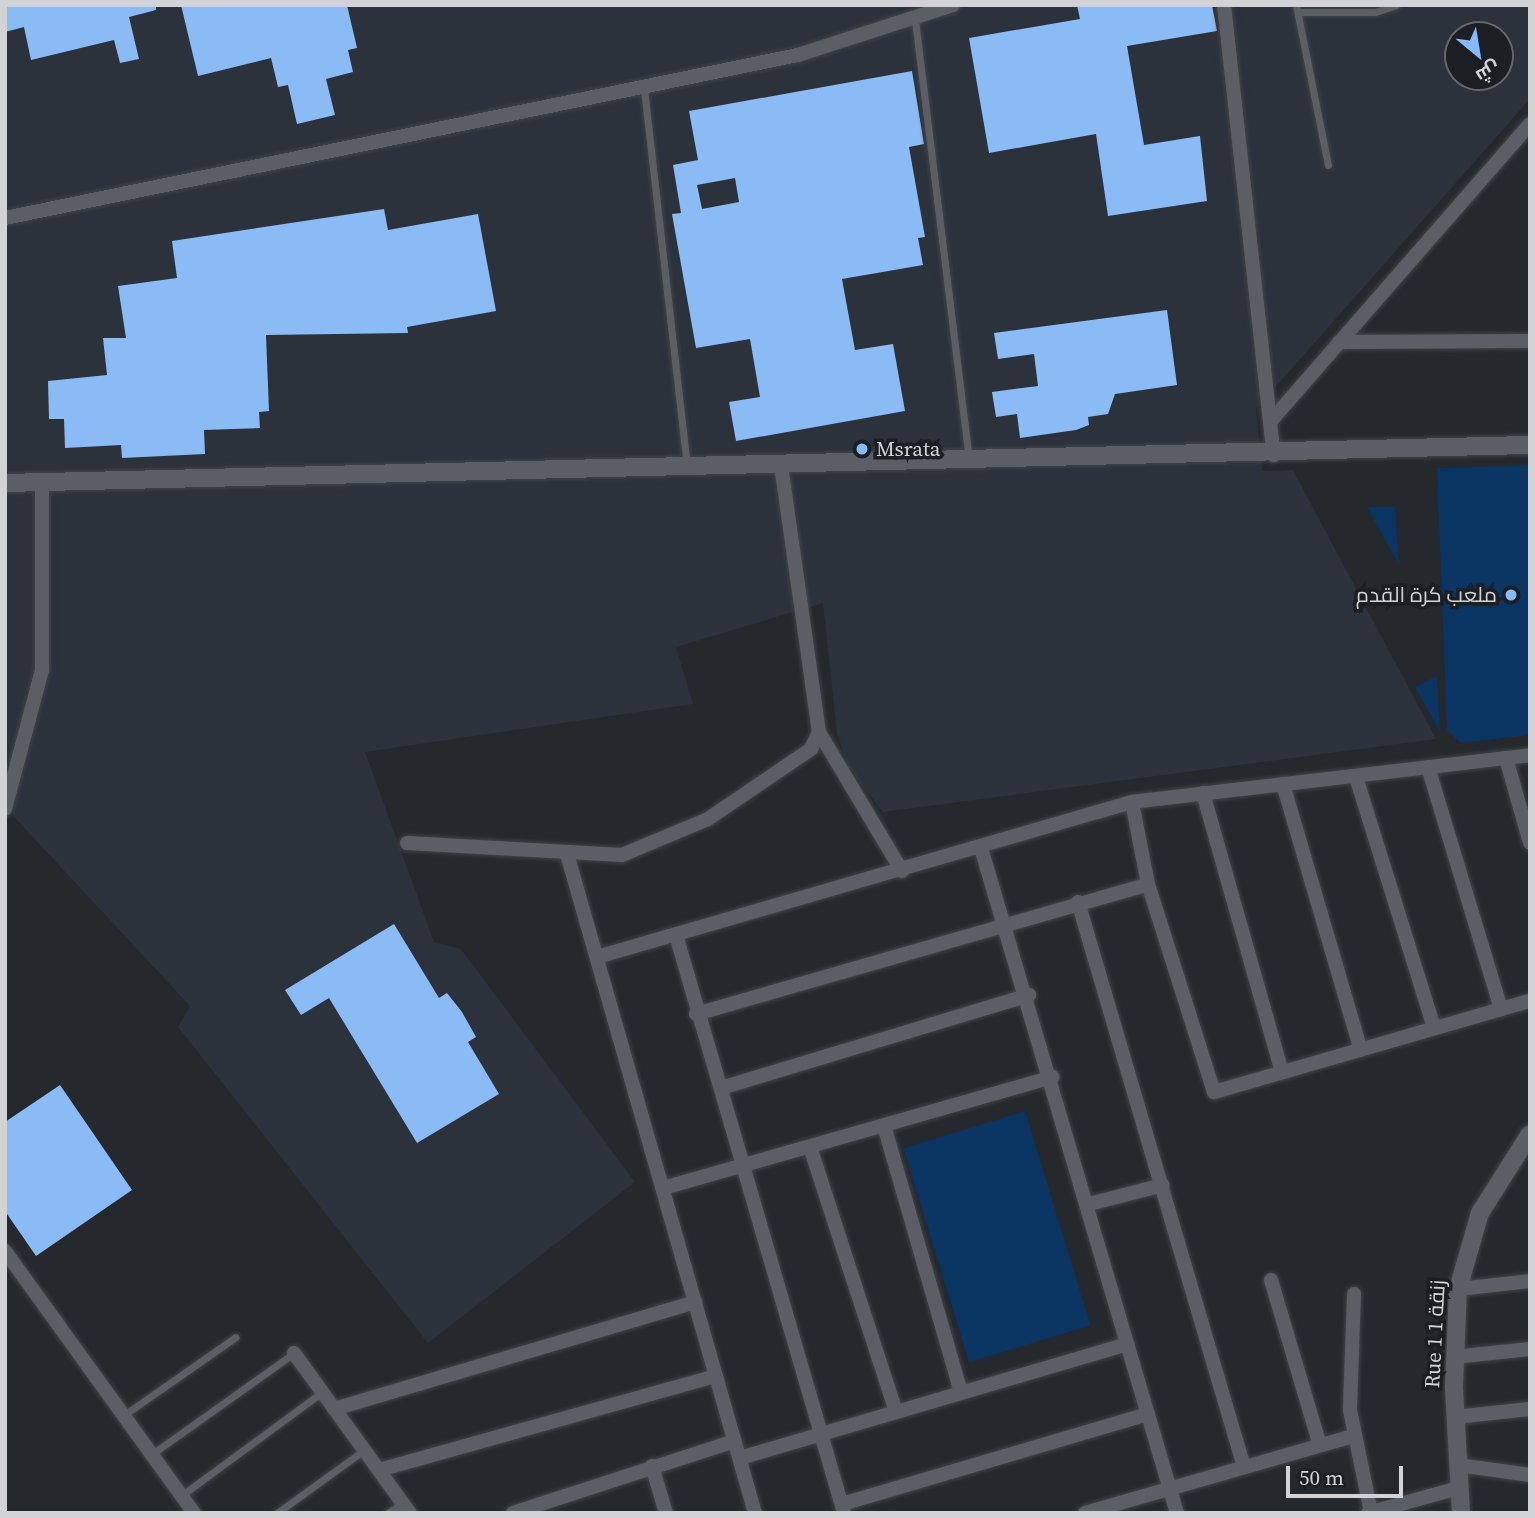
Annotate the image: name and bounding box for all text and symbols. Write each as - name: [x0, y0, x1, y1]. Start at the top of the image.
- north arrow: [1444, 21, 1514, 91]
- text: ش: [1471, 55, 1506, 90]
- place label: Msrata: [876, 436, 940, 462]
- marker: Msrata: [854, 441, 870, 457]
- place label: ملعب كرة القدم: [1356, 582, 1497, 608]
- marker: ملعب كرة القدم: [1503, 587, 1519, 603]
- street label: Rue 1 زنقة 1: [1420, 1279, 1450, 1389]
- scale bar: [1290, 1452, 1407, 1496]
- text: 50 m: [1299, 1463, 1344, 1492]

